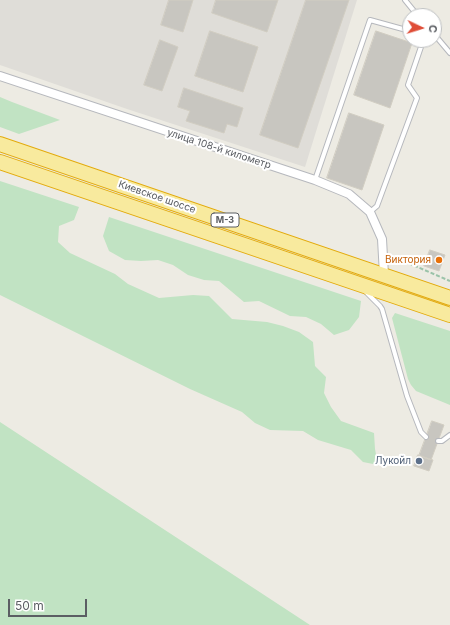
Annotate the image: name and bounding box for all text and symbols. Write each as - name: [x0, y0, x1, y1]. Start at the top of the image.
- north arrow: [402, 8, 442, 48]
- text: С: [426, 24, 440, 33]
- street label: улица 108-й километр: [165, 127, 273, 171]
- street label: Киевское шоссе: [117, 178, 197, 216]
- road number: М-3: [211, 213, 239, 227]
- place label: Виктория: [385, 254, 431, 266]
- marker: Виктория: [434, 255, 444, 265]
- place label: Лукойл: [375, 455, 411, 467]
- marker: Лукойл: [414, 456, 424, 466]
- scale bar: [10, 591, 89, 617]
- text: 50 m: [15, 598, 44, 613]

